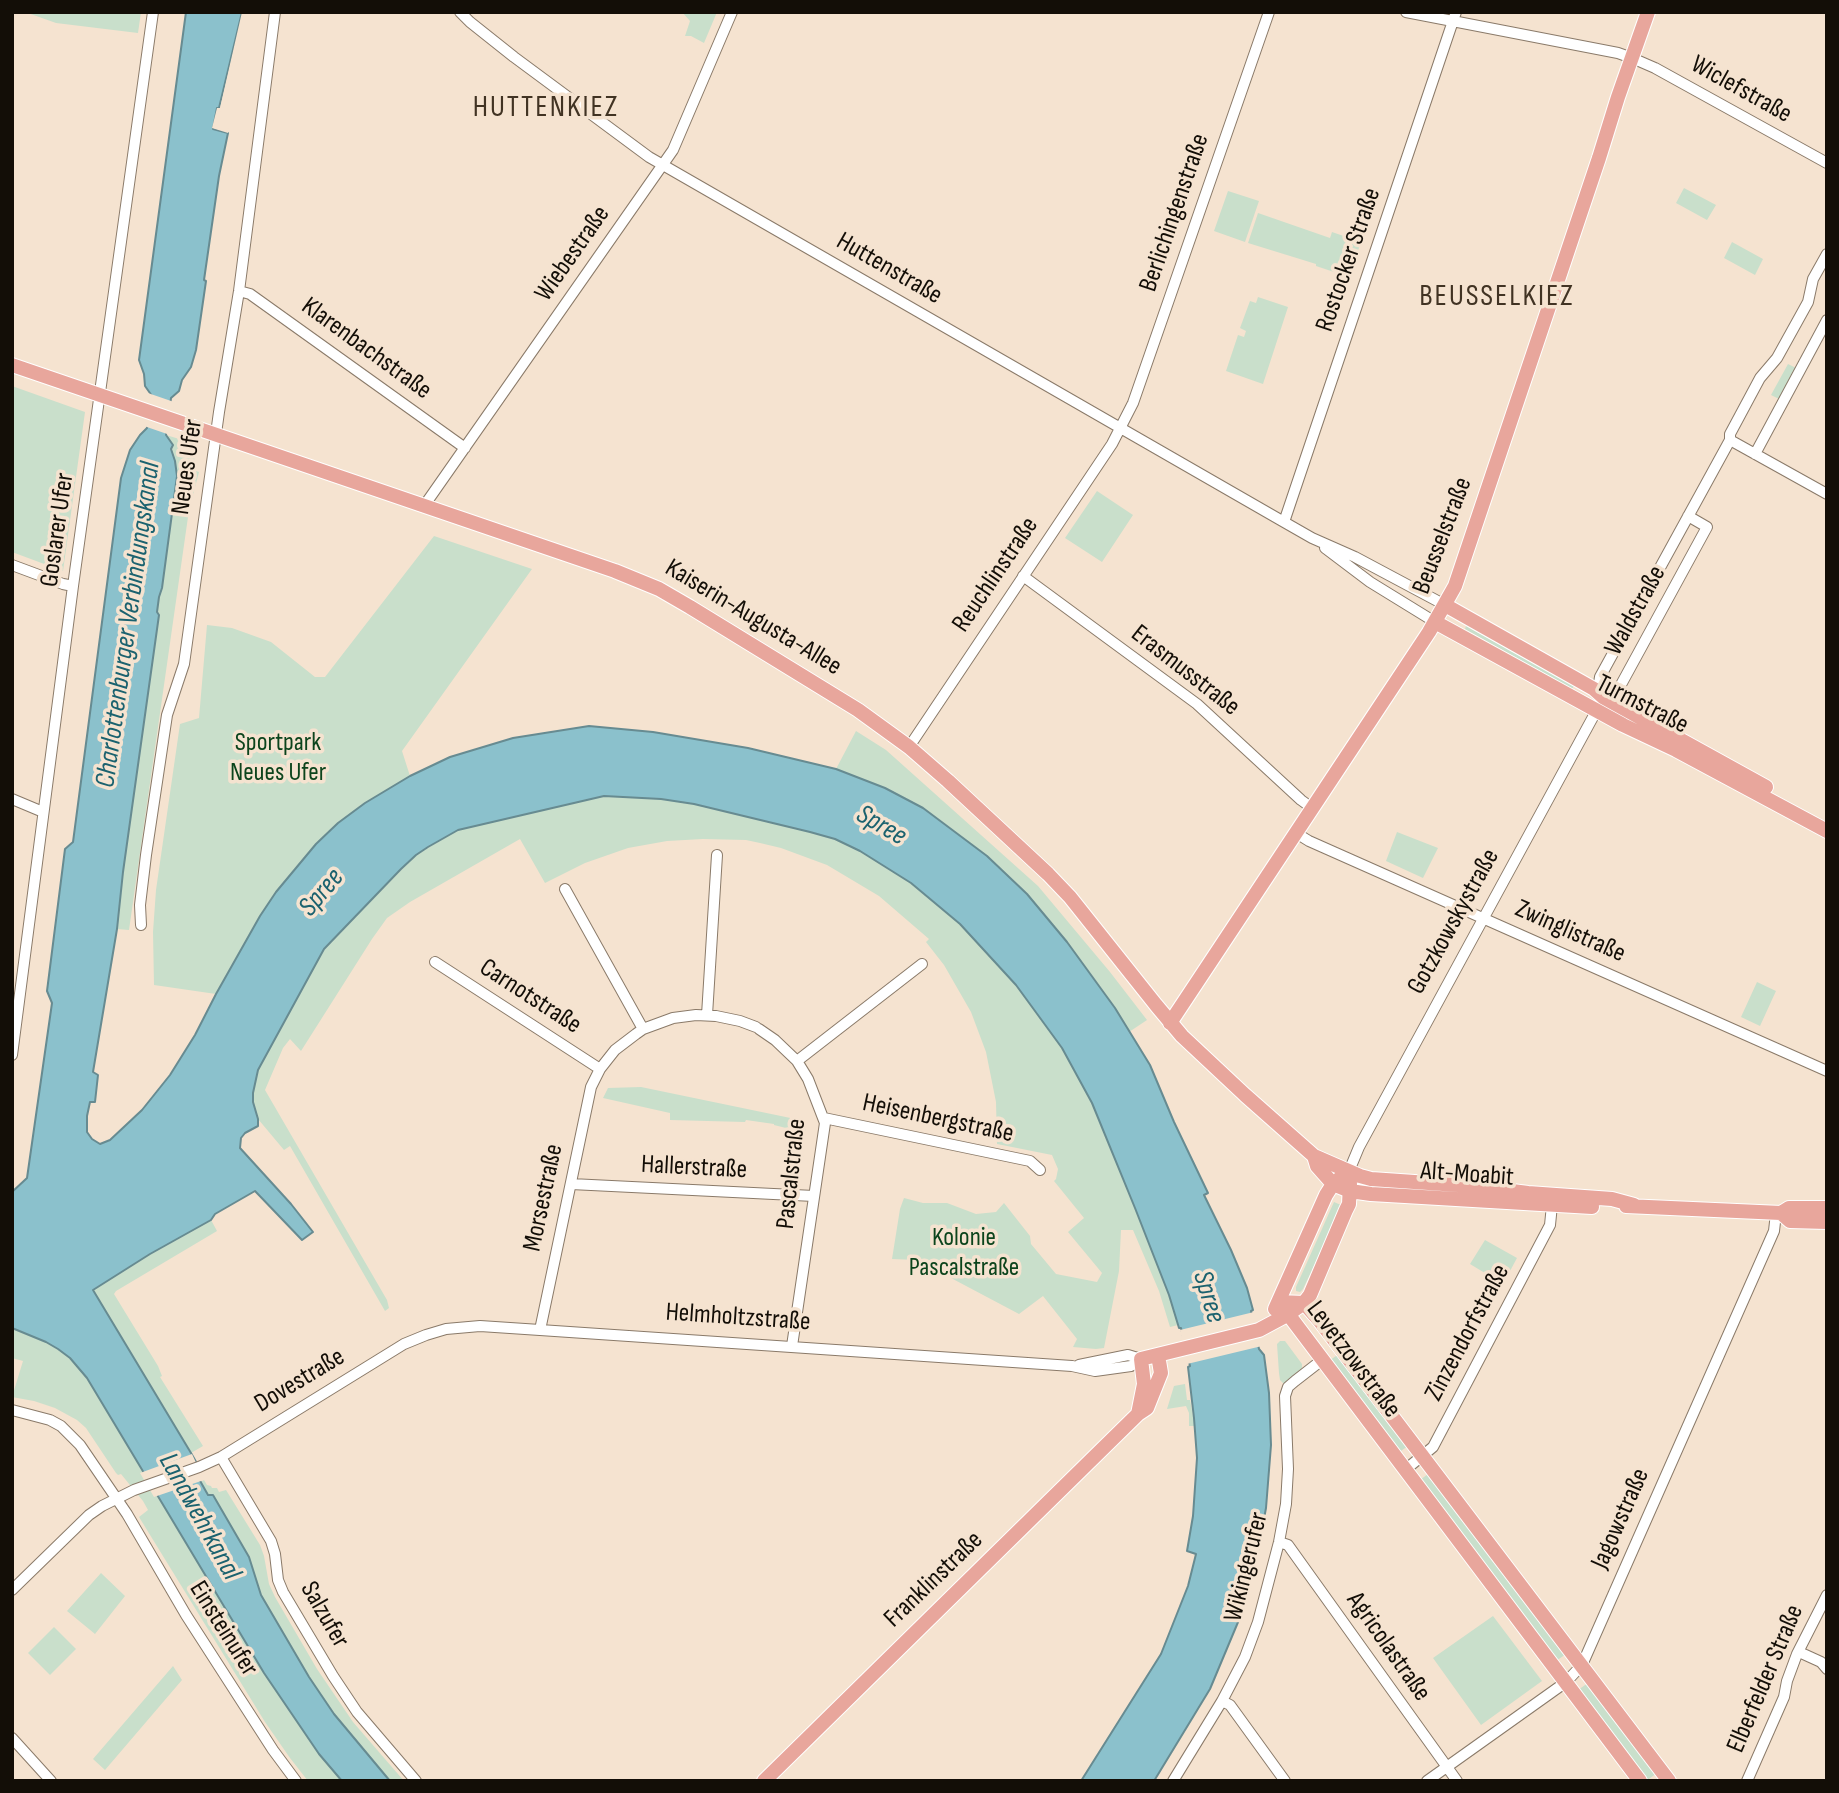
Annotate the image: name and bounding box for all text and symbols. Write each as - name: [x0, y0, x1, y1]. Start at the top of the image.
- street label: Wiclefstraße: [1685, 50, 1797, 130]
- district label: HUTTENKIEZ: [474, 90, 618, 126]
- street label: Berlichingenstraße: [1133, 130, 1217, 296]
- street label: Rostocker Straße: [1310, 184, 1388, 336]
- street label: Wiebestraße: [529, 200, 617, 308]
- street label: Huttenstraße: [831, 226, 947, 312]
- district label: BEUSSELKIEZ: [1421, 279, 1573, 315]
- street label: Klarenbachstraße: [295, 291, 437, 407]
- street label: Neues Ufer: [166, 417, 210, 517]
- water label: Charlottenburger Verbindungskanal: [90, 460, 168, 790]
- street label: Goslarer Ufer: [35, 471, 81, 589]
- street label: Beusselstraße: [1407, 473, 1479, 599]
- street label: Reuchlinstraße: [946, 512, 1046, 638]
- street label: Kaiserin-Augusta-Allee: [659, 553, 847, 683]
- street label: Waldstraße: [1599, 561, 1673, 661]
- street label: Erasmusstraße: [1124, 619, 1246, 723]
- street label: Turmstraße: [1591, 669, 1693, 741]
- park label: Sportpark Neues Ufer: [230, 727, 326, 788]
- water label: Spree: [850, 798, 912, 854]
- street label: Gotzkowskystraße: [1401, 844, 1507, 1000]
- water label: Spree: [292, 862, 352, 924]
- street label: Zwinglistraße: [1510, 894, 1630, 970]
- street label: Carnotstraße: [473, 953, 587, 1041]
- street label: Heisenbergstraße: [860, 1088, 1016, 1150]
- street label: Pascalstraße: [771, 1117, 813, 1231]
- street label: Morsestraße: [517, 1142, 571, 1254]
- street label: Hallerstraße: [640, 1150, 748, 1186]
- street label: Alt-Moabit: [1419, 1156, 1515, 1194]
- park label: Kolonie Pascalstraße: [909, 1222, 1019, 1284]
- street label: Zinzendorfstraße: [1419, 1259, 1517, 1407]
- water label: Spree: [1184, 1267, 1232, 1327]
- street label: Levetzowstraße: [1299, 1296, 1407, 1424]
- street label: Helmholtzstraße: [665, 1297, 811, 1339]
- street label: Dovestraße: [249, 1342, 351, 1420]
- water label: Landwehrkanal: [150, 1448, 248, 1586]
- street label: Jagowstraße: [1585, 1464, 1657, 1574]
- street label: Wikingerufer: [1218, 1509, 1276, 1625]
- street label: Franklinstraße: [878, 1525, 990, 1635]
- street label: Einsteinufer: [182, 1576, 264, 1682]
- street label: Salzufer: [293, 1576, 355, 1654]
- street label: Agricolastraße: [1339, 1587, 1437, 1707]
- street label: Elberfelder Straße: [1721, 1601, 1811, 1757]

